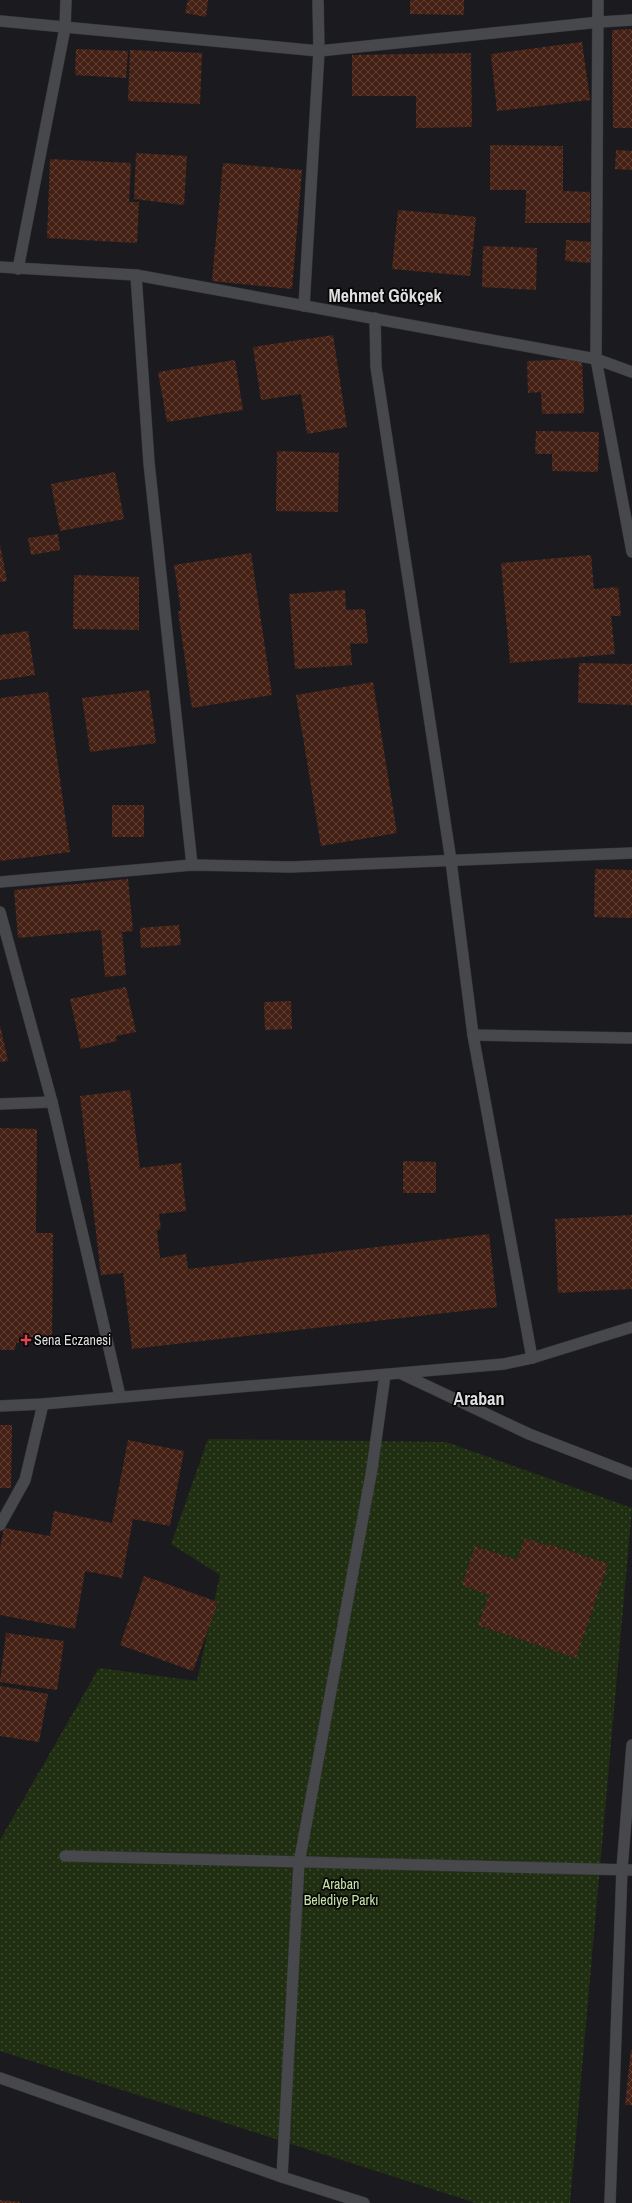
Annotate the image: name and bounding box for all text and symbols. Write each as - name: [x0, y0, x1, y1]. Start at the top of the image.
- district label: Mehmet Gökçek: [328, 283, 442, 308]
- place label: Sena Eczanesi: [34, 1331, 111, 1349]
- marker: Sena Eczanesi: [21, 1335, 31, 1345]
- district label: Araban: [454, 1386, 504, 1411]
- park label: Araban Belediye Parkı: [304, 1875, 378, 1909]

